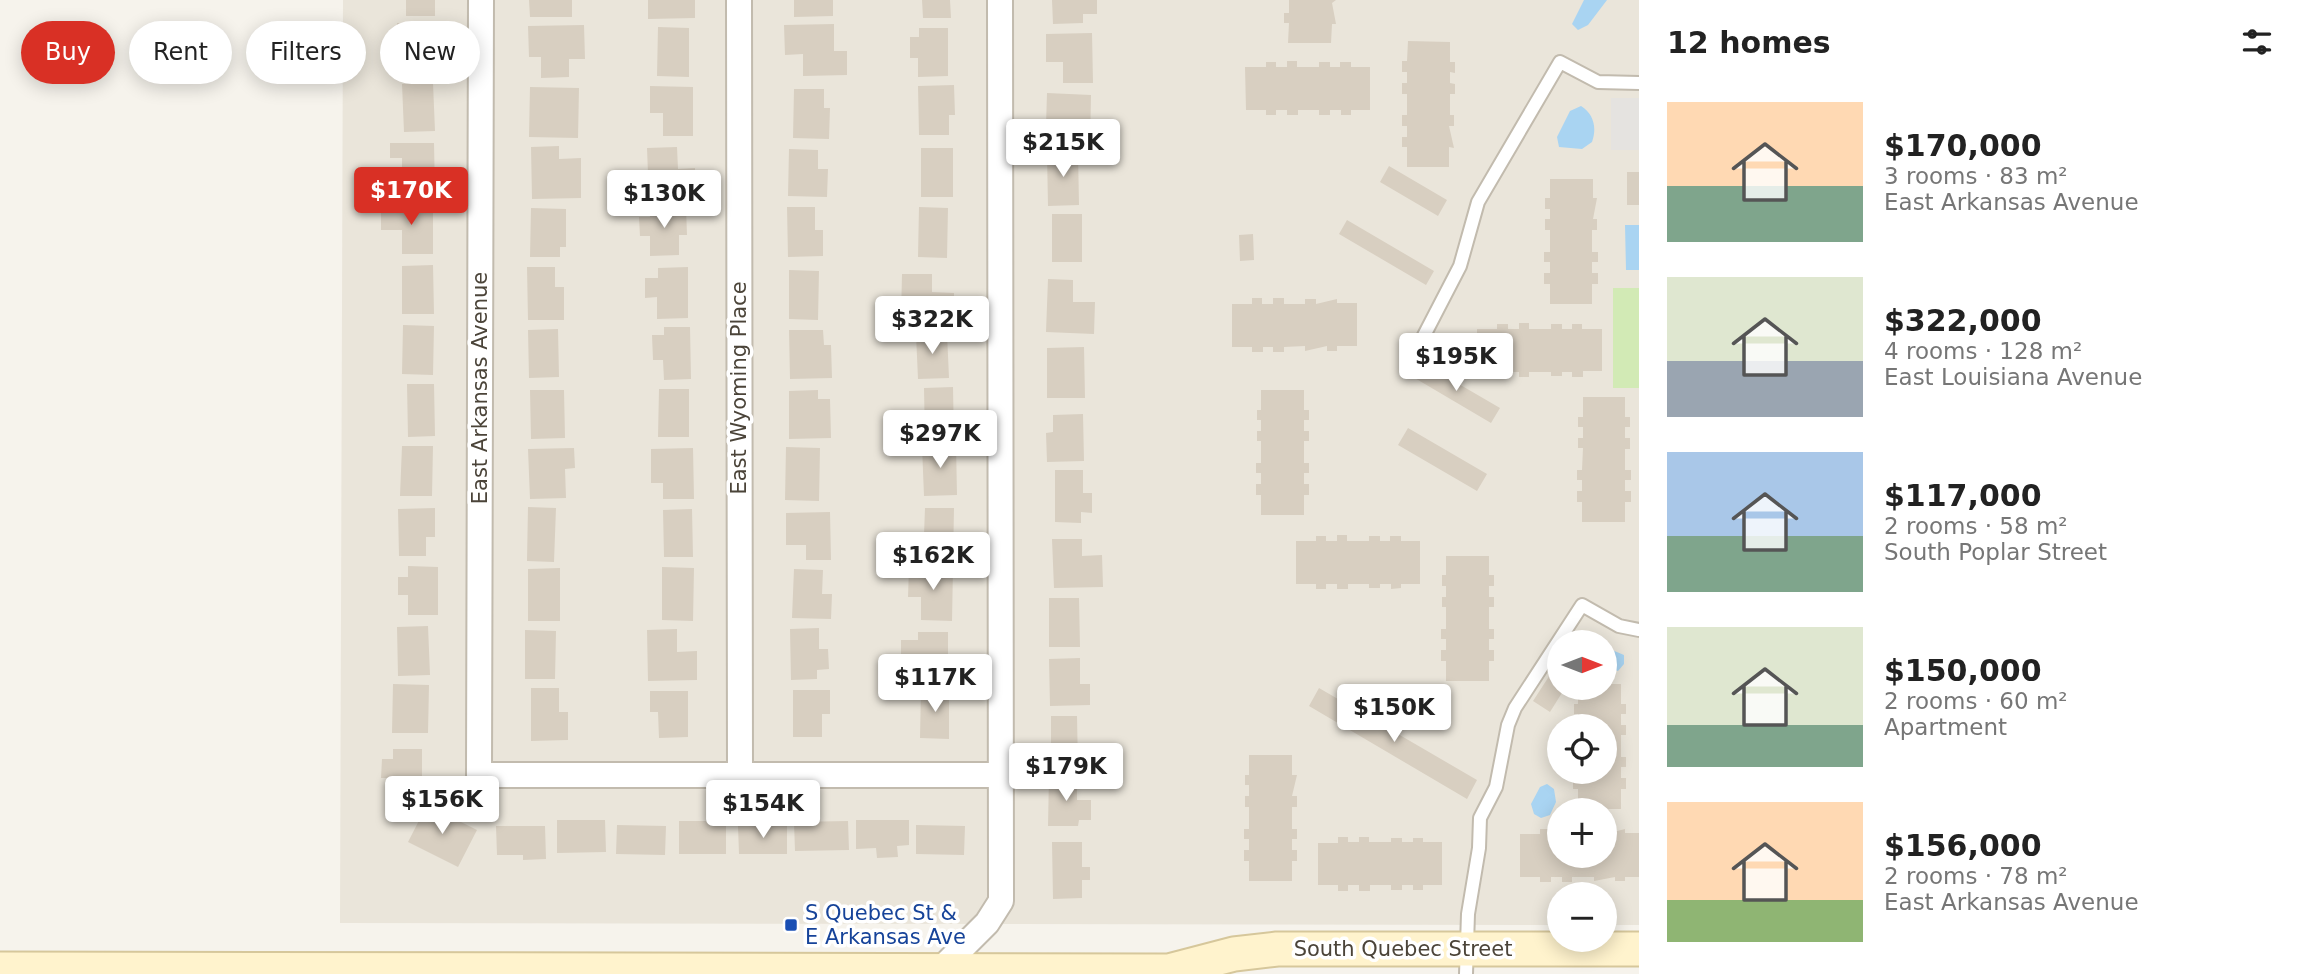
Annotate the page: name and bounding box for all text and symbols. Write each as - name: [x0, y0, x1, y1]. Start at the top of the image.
- chip: Buy: [21, 21, 115, 84]
- chip: Rent: [129, 21, 232, 84]
- chip: Filters: [246, 21, 366, 84]
- chip: New: [380, 21, 480, 84]
- icon: filters: [2238, 23, 2276, 61]
- text: 12 homes: [1667, 25, 1831, 60]
- pin: $215K: [1014, 120, 1112, 179]
- text: $170,000: [1884, 128, 2042, 163]
- text: $215K: [1022, 129, 1104, 155]
- icon: home: [1723, 130, 1807, 214]
- text: 3 rooms · 83 m²: [1884, 163, 2068, 189]
- pin: $170K: [362, 168, 460, 227]
- pin: $130K: [615, 170, 713, 230]
- text: $170K: [370, 177, 452, 203]
- text: $130K: [623, 180, 705, 206]
- text: East Arkansas Avenue: [1884, 189, 2139, 215]
- street label: East Arkansas Avenue: [468, 272, 492, 504]
- street label: East Wyoming Place: [727, 281, 751, 495]
- pin: $322K: [883, 296, 981, 356]
- text: $322,000: [1884, 303, 2042, 338]
- icon: home: [1723, 305, 1807, 389]
- text: $322K: [891, 306, 973, 332]
- pin: $195K: [1407, 334, 1505, 393]
- text: 4 rooms · 128 m²: [1884, 338, 2082, 364]
- text: $195K: [1415, 343, 1497, 369]
- text: East Louisiana Avenue: [1884, 364, 2142, 390]
- pin: $297K: [891, 410, 989, 470]
- text: $297K: [899, 420, 981, 446]
- text: $117,000: [1884, 478, 2042, 513]
- icon: home: [1723, 480, 1807, 564]
- text: 2 rooms · 58 m²: [1884, 513, 2068, 539]
- pin: $162K: [884, 532, 982, 592]
- text: South Poplar Street: [1884, 539, 2107, 565]
- text: $162K: [892, 542, 974, 568]
- north arrow: [1547, 630, 1617, 700]
- map controls: [1547, 630, 1617, 952]
- text: $150,000: [1884, 653, 2042, 688]
- pin: $117K: [886, 654, 984, 714]
- icon: home: [1723, 655, 1807, 739]
- text: $117K: [894, 664, 976, 690]
- pin: $150K: [1345, 684, 1443, 744]
- text: 2 rooms · 60 m²: [1884, 688, 2068, 714]
- text: $150K: [1353, 694, 1435, 720]
- button: locate: [1547, 714, 1617, 784]
- text: Apartment: [1884, 714, 2007, 740]
- pin: $179K: [1017, 744, 1115, 803]
- text: $179K: [1025, 753, 1107, 779]
- pin: $156K: [393, 776, 491, 836]
- pin: $154K: [714, 780, 812, 840]
- text: $156K: [401, 786, 483, 812]
- text: $154K: [722, 790, 804, 816]
- button: +: [1547, 798, 1617, 868]
- text: $156,000: [1884, 828, 2042, 863]
- icon: home: [1723, 830, 1807, 914]
- text: 2 rooms · 78 m²: [1884, 863, 2068, 889]
- button: −: [1547, 882, 1617, 952]
- text: East Arkansas Avenue: [1884, 889, 2139, 915]
- place label: S Quebec St & E Arkansas Ave: [805, 901, 966, 949]
- marker: S Quebec St & E Arkansas Ave: [783, 917, 799, 933]
- street label: South Quebec Street: [1294, 937, 1512, 961]

